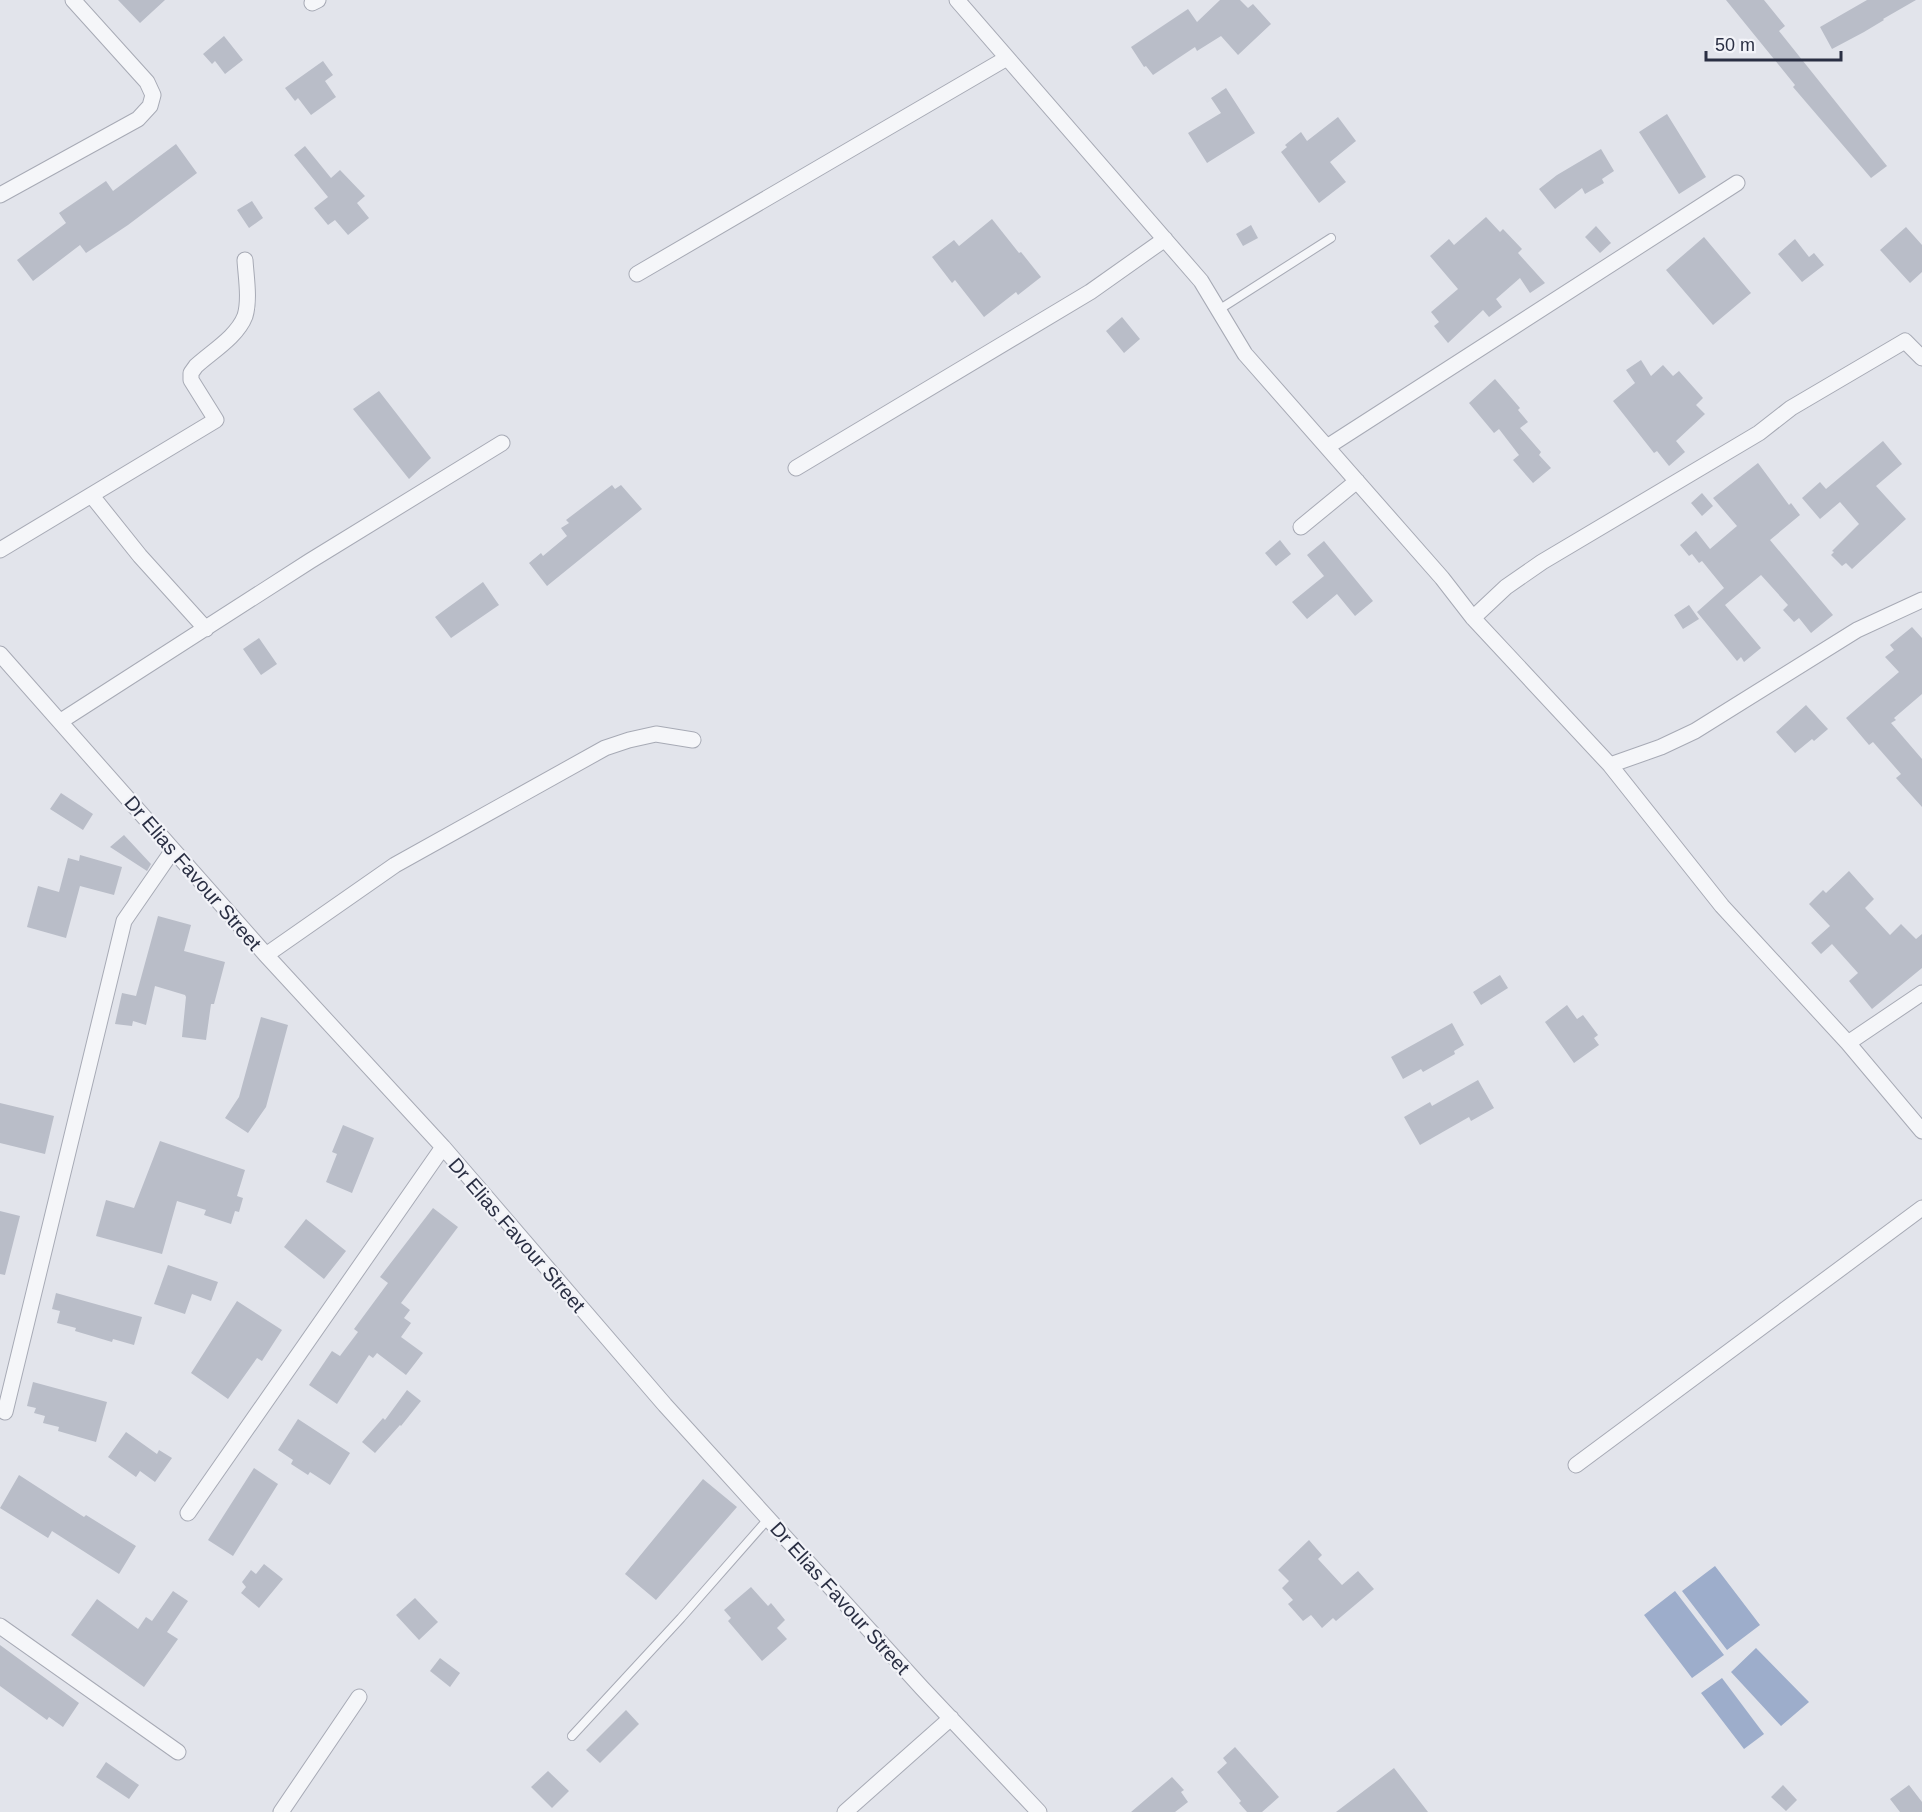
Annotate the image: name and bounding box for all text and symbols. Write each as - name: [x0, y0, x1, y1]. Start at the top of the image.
- scale bar: [1706, 24, 1841, 62]
- text: 50 m: [1715, 35, 1755, 55]
- street label: Dr Elias Favour Street: [120, 792, 266, 955]
- street label: Dr Elias Favour Street: [444, 1154, 590, 1317]
- street label: Dr Elias Favour Street: [766, 1518, 914, 1679]

